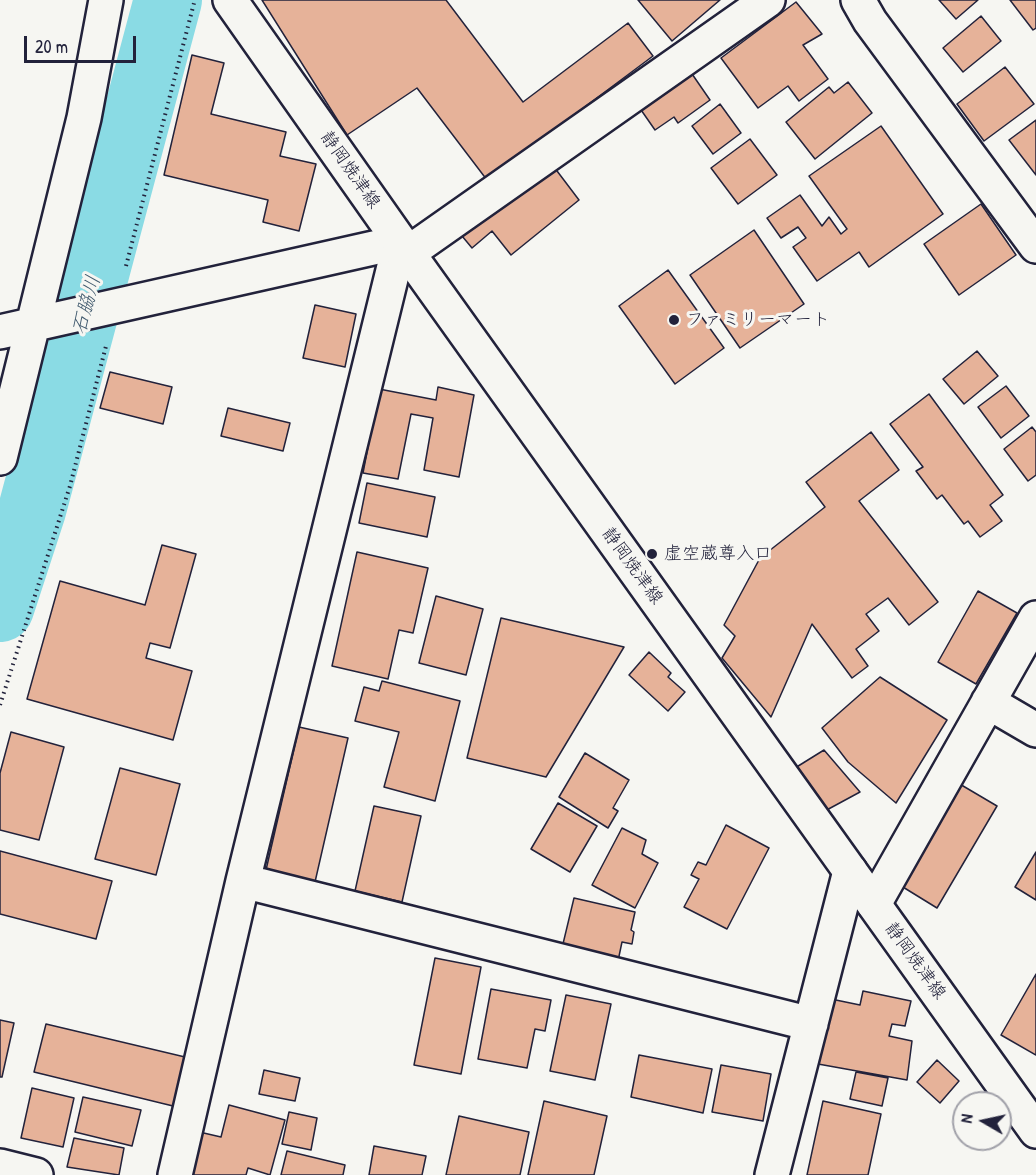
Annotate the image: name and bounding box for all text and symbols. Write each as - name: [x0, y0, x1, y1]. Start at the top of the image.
- scale bar: [27, 24, 140, 62]
- text: 20 m: [35, 34, 68, 59]
- street label: 静岡焼津線: [315, 127, 385, 213]
- water label: 石脇川: [68, 273, 106, 337]
- place label: ファミリーマート: [686, 309, 830, 331]
- marker: ファミリーマート: [667, 313, 681, 327]
- street label: 静岡焼津線: [597, 523, 667, 609]
- place label: 虚空蔵尊入口: [664, 543, 772, 565]
- marker: 虚空蔵尊入口: [645, 547, 659, 561]
- street label: 静岡焼津線: [880, 918, 950, 1004]
- north arrow: [952, 1091, 1012, 1151]
- text: N: [955, 1113, 978, 1124]

